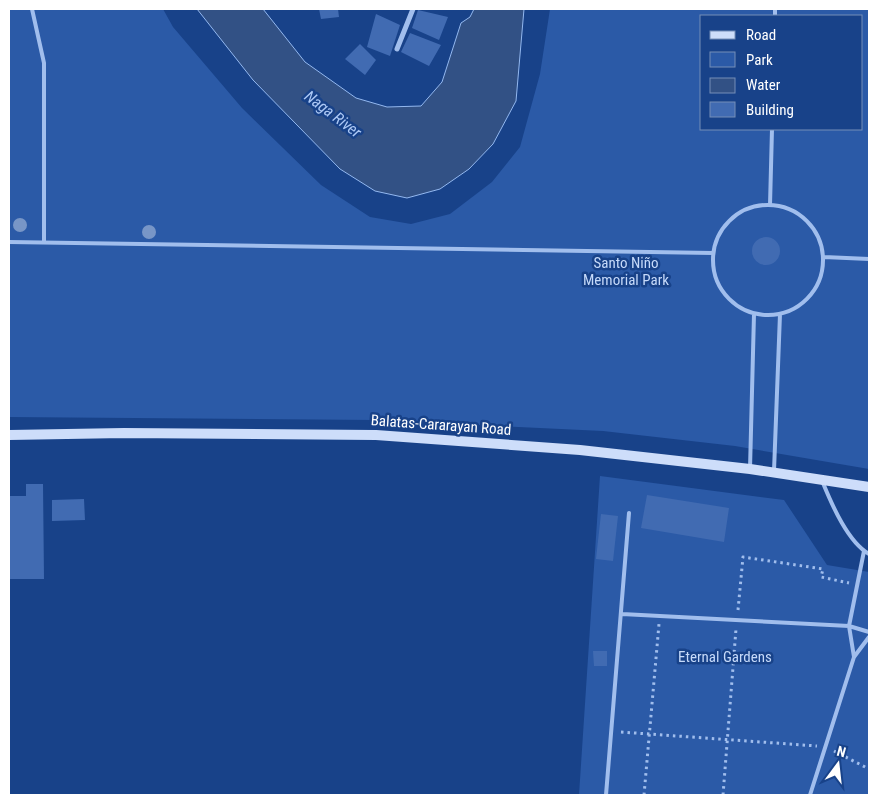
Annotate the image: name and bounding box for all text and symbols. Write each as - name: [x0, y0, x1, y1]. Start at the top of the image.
- legend: [700, 15, 863, 130]
- text: Road: [746, 26, 776, 44]
- text: Park: [746, 51, 773, 69]
- text: Water: [746, 76, 781, 94]
- water label: Naga River: [301, 87, 366, 142]
- text: Building: [746, 101, 794, 119]
- park label: Santo Niño Memorial Park: [583, 254, 669, 289]
- street label: Balatas-Cararayan Road: [370, 411, 512, 439]
- park label: Eternal Gardens: [678, 648, 772, 666]
- north arrow: [813, 739, 863, 789]
- text: N: [835, 743, 848, 760]

